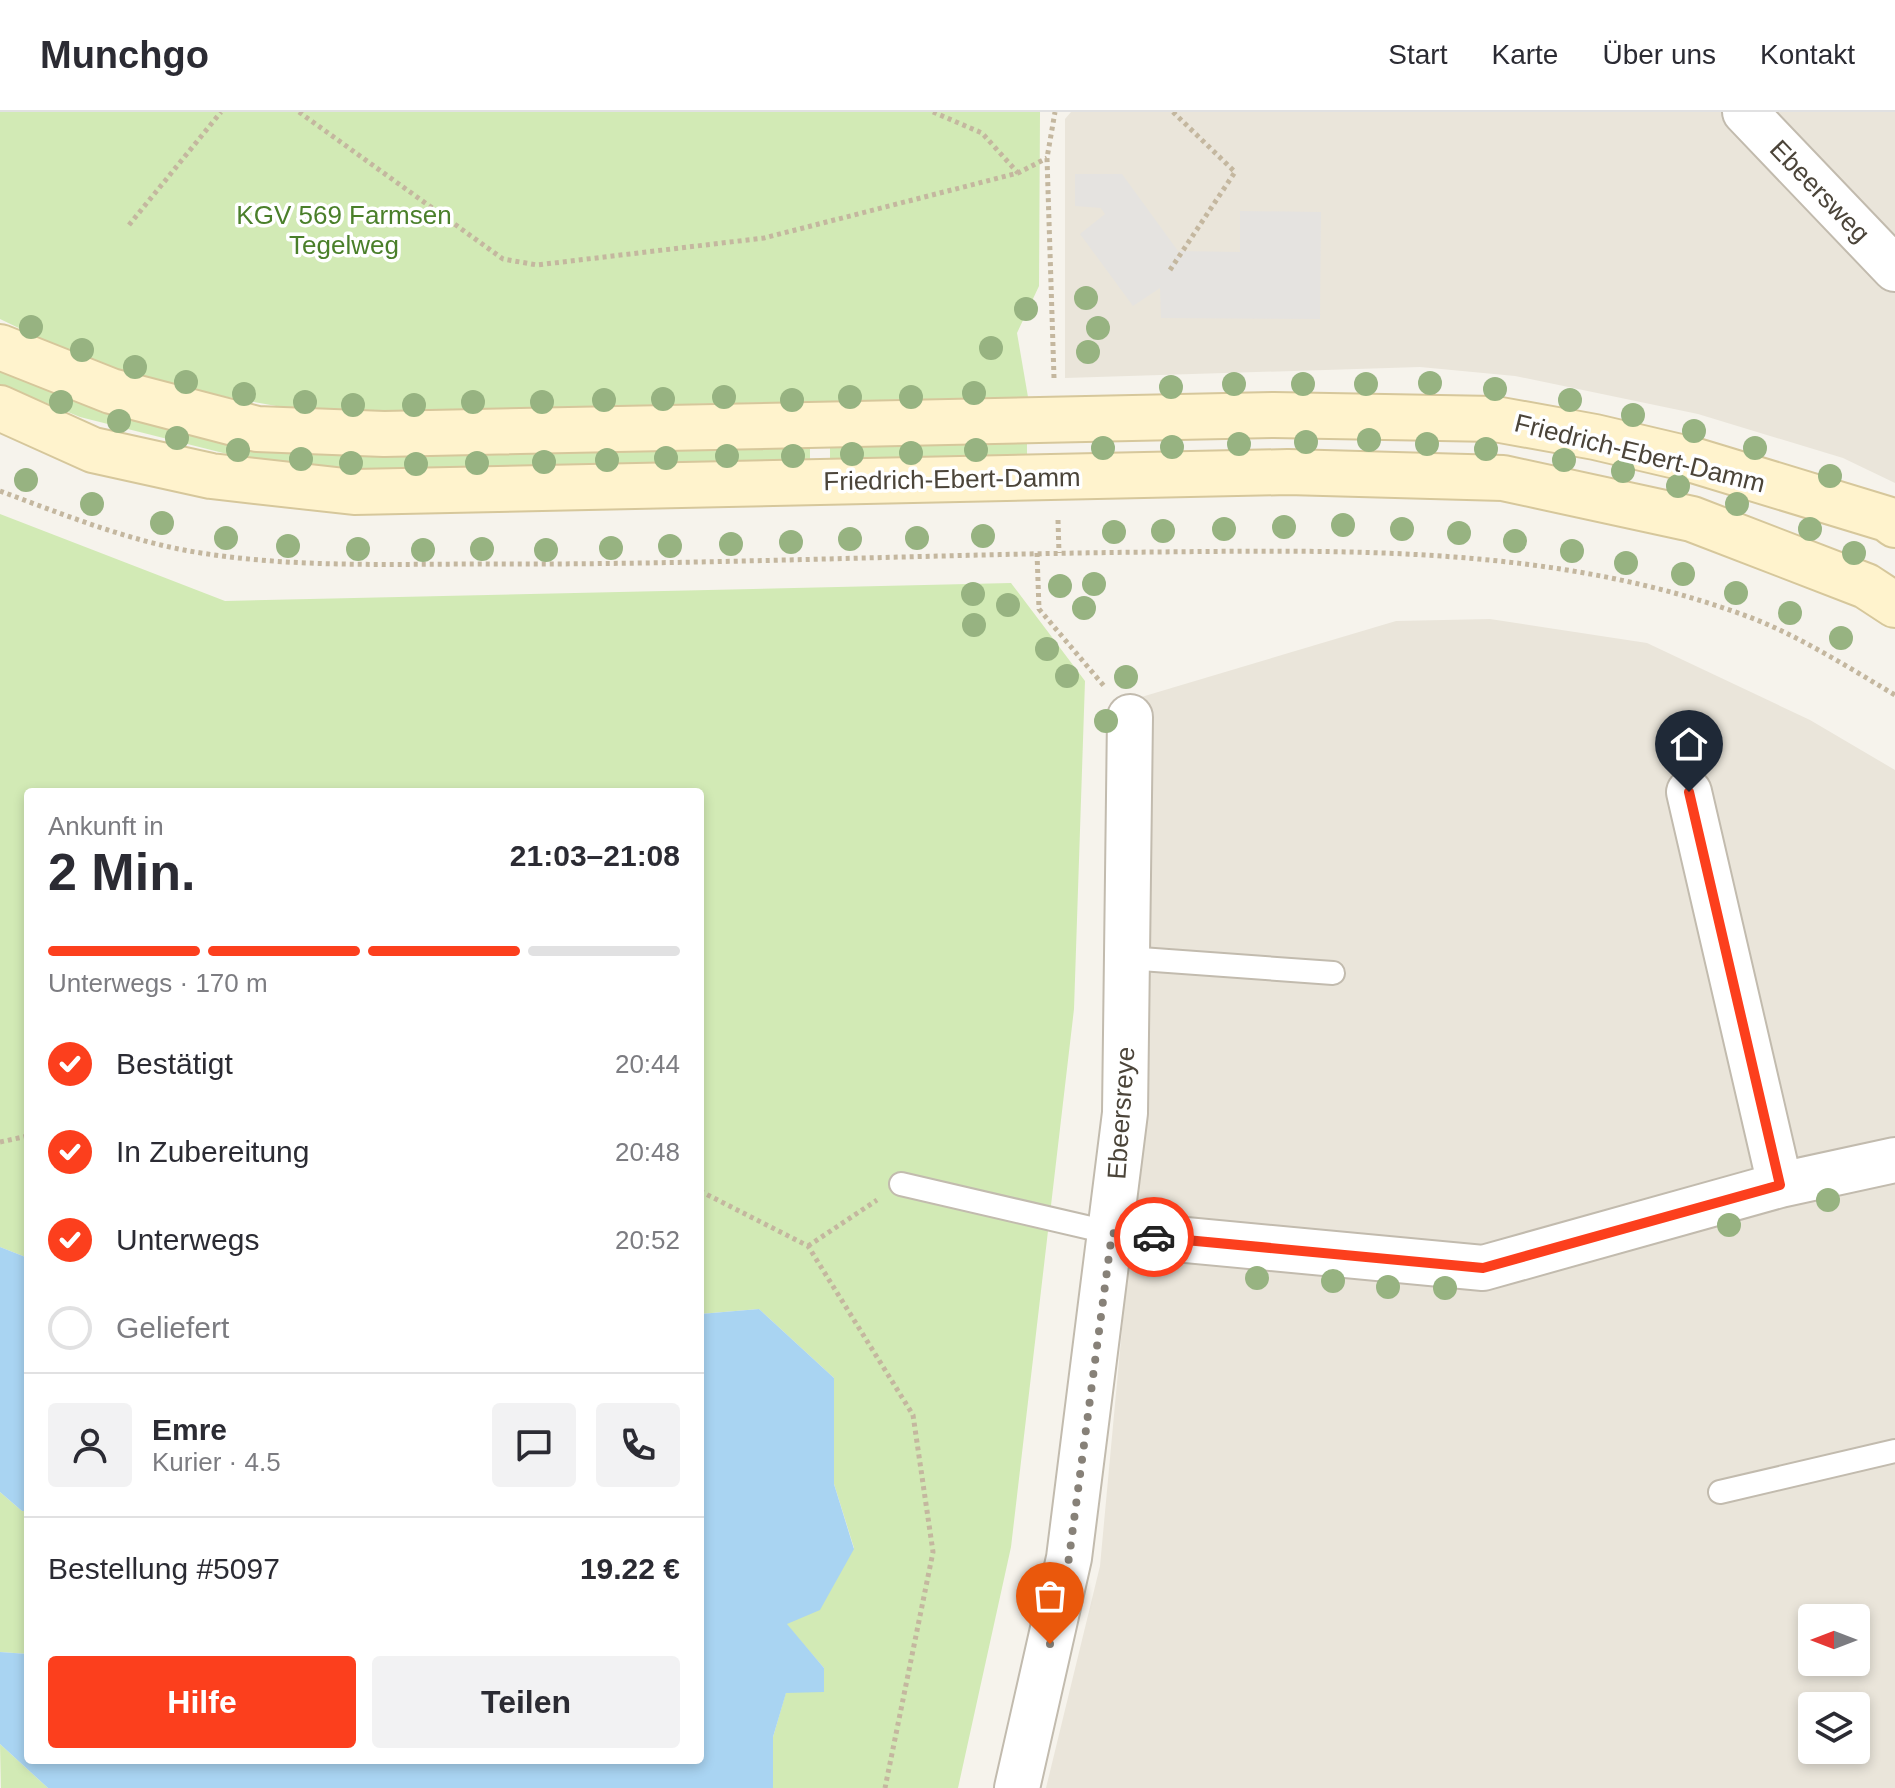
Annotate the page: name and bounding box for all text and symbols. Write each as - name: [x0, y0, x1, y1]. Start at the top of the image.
- text: Munchgo: [40, 34, 209, 76]
- text: Start: [1388, 39, 1447, 70]
- text: Karte: [1491, 39, 1558, 70]
- text: Über uns: [1602, 39, 1716, 70]
- text: Kontakt: [1760, 39, 1855, 70]
- street label: Ebeersweg: [1764, 134, 1876, 248]
- park label: KGV 569 Farmsen Tegelweg: [236, 200, 452, 260]
- street label: Friedrich-Ebert-Damm: [1512, 407, 1768, 499]
- street label: Friedrich-Ebert-Damm: [823, 462, 1081, 496]
- pin: [1655, 710, 1723, 792]
- icon: home: [1667, 722, 1711, 766]
- text: Ankunft in: [48, 811, 164, 841]
- text: 21:03–21:08: [510, 839, 680, 872]
- text: 2 Min.: [48, 843, 195, 901]
- text: Unterwegs · 170 m: [48, 968, 268, 998]
- icon: check: [48, 1042, 92, 1086]
- street label: Ebeersreye: [1101, 1046, 1141, 1180]
- text: Bestätigt: [116, 1047, 233, 1080]
- text: 20:44: [615, 1049, 680, 1079]
- icon: check: [48, 1130, 92, 1174]
- text: In Zubereitung: [116, 1135, 309, 1168]
- text: 20:48: [615, 1137, 680, 1167]
- courier: [1114, 1197, 1194, 1277]
- icon: car: [1132, 1215, 1176, 1259]
- icon: check: [48, 1218, 92, 1262]
- text: Unterwegs: [116, 1223, 259, 1256]
- text: 20:52: [615, 1225, 680, 1255]
- text: Geliefert: [116, 1311, 229, 1344]
- button: person: [48, 1403, 132, 1487]
- button: chat: [492, 1403, 576, 1487]
- button: phone: [596, 1403, 680, 1487]
- text: Emre: [152, 1413, 227, 1446]
- text: Kurier · 4.5: [152, 1447, 281, 1477]
- text: Bestellung #5097: [48, 1552, 280, 1585]
- text: 19.22 €: [580, 1552, 680, 1585]
- pin: [1016, 1562, 1084, 1644]
- icon: bag: [1028, 1574, 1072, 1618]
- north arrow: [1798, 1604, 1870, 1676]
- map controls: [1798, 1604, 1870, 1764]
- button: Hilfe: [48, 1656, 356, 1748]
- button: Teilen: [372, 1656, 680, 1748]
- button: layers: [1798, 1692, 1870, 1764]

